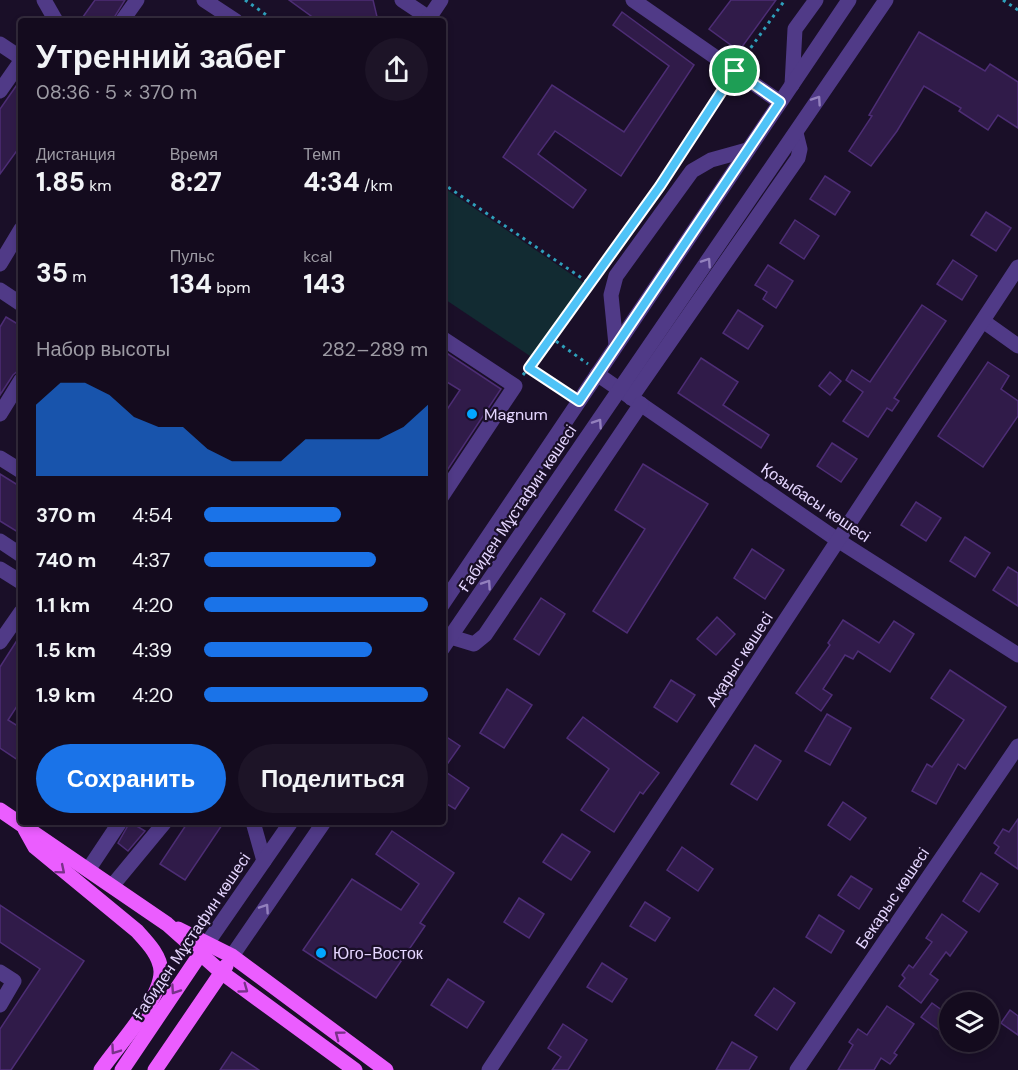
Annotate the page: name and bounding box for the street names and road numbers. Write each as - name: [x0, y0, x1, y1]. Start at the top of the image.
- street label: Ғабиден Мұстафин көшесі: [453, 421, 581, 597]
- street label: Қозыбасы көшесі: [757, 458, 874, 547]
- street label: Ақарыс көшесі: [701, 608, 778, 710]
- street label: Бекарыс көшесі: [851, 844, 934, 953]
- street label: Ғабиден Мұстафин көшесі: [127, 849, 255, 1025]

